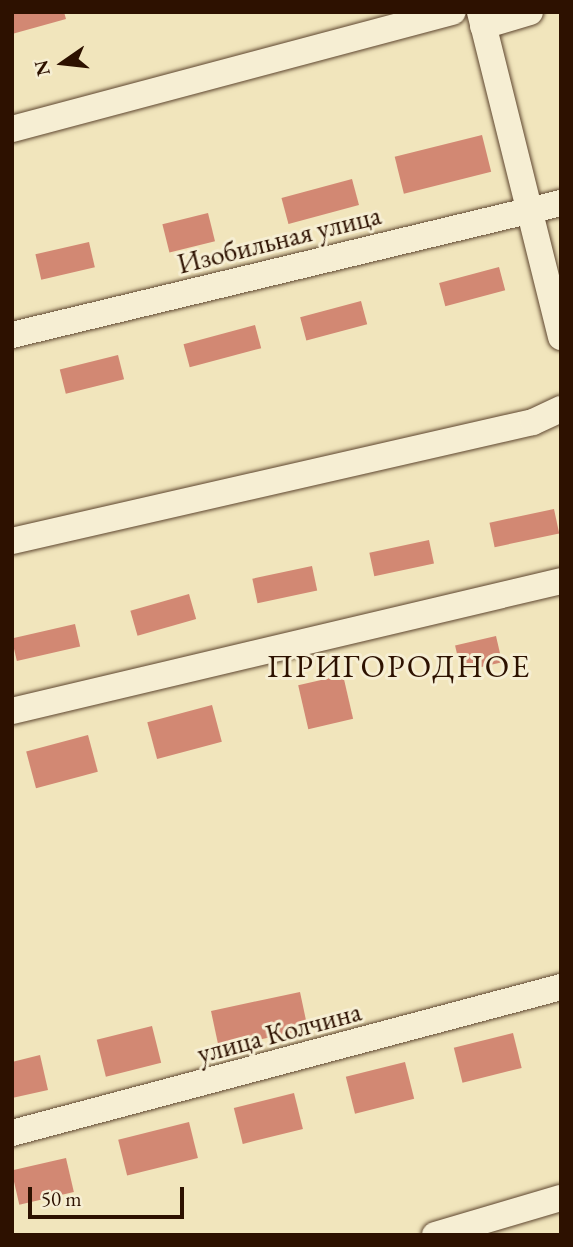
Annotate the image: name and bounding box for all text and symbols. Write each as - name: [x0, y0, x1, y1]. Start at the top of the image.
- north arrow: [28, 28, 98, 98]
- text: N: [28, 58, 56, 79]
- street label: Изобильная улица: [174, 197, 384, 281]
- district label: ПРИГОРОДНОЕ: [268, 647, 530, 685]
- street label: улица Колчина: [193, 994, 365, 1070]
- scale bar: [32, 1174, 187, 1218]
- text: 50 m: [41, 1185, 82, 1212]

